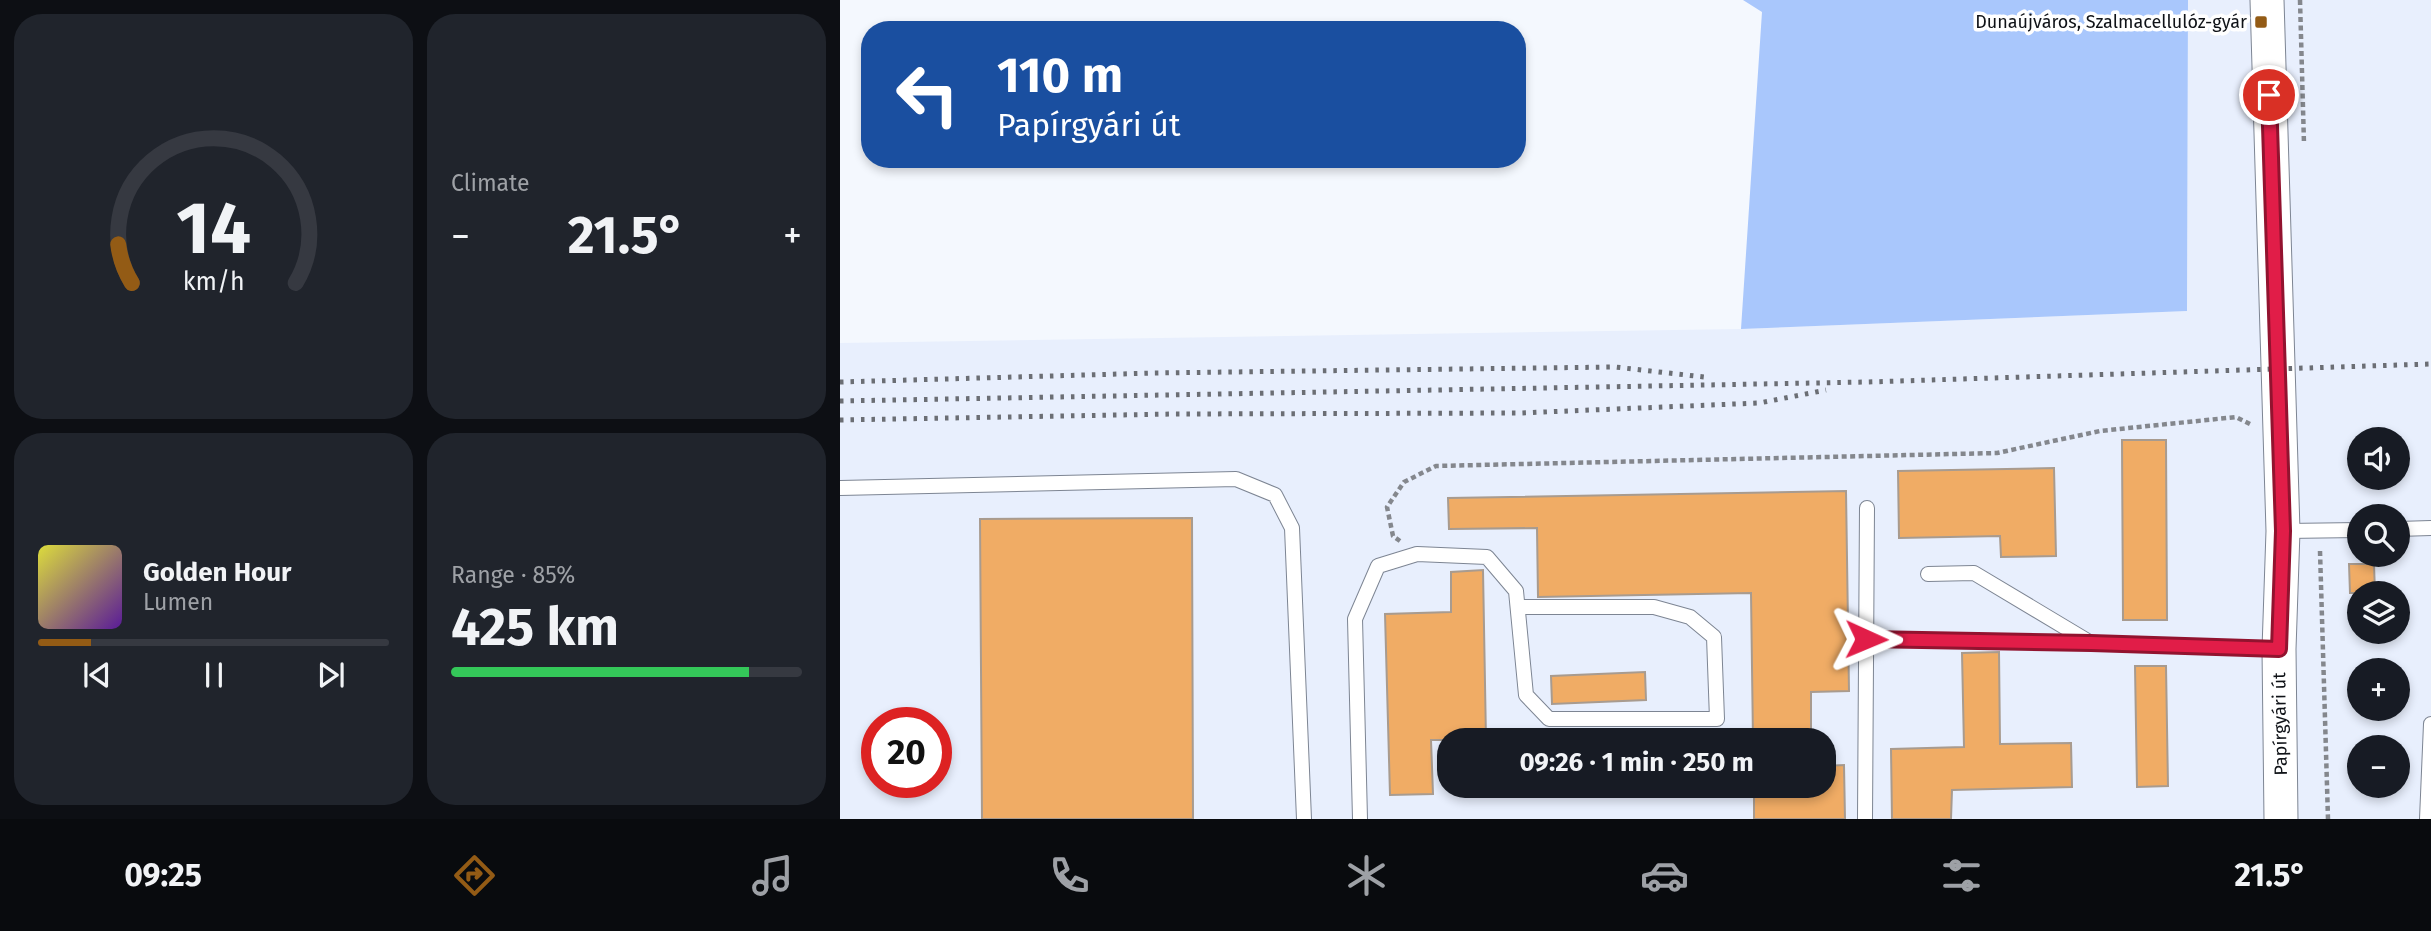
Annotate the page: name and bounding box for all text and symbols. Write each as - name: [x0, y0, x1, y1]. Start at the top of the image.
- place label: Dunaújváros, Szalmacellulóz-gyár: [1975, 11, 2247, 33]
- marker: Dunaújváros, Szalmacellulóz-gyár: [2253, 14, 2269, 30]
- text: 110 m: [997, 46, 1123, 105]
- icon: left: [882, 49, 973, 140]
- pin: [2239, 65, 2299, 125]
- icon: arrive: [2250, 76, 2288, 114]
- text: Papírgyári út: [997, 106, 1180, 144]
- text: Climate: [451, 169, 530, 197]
- text: 14: [176, 185, 251, 272]
- text: 21.5°: [568, 204, 685, 267]
- text: −: [451, 213, 470, 259]
- text: +: [783, 213, 802, 259]
- text: km/h: [183, 266, 244, 296]
- map controls: [2347, 427, 2410, 798]
- button: sound: [2347, 427, 2410, 490]
- button: search: [2347, 504, 2410, 567]
- text: Golden Hour: [143, 557, 291, 588]
- text: Range · 85%: [451, 561, 575, 589]
- button: layers: [2347, 581, 2410, 644]
- text: Lumen: [143, 588, 213, 616]
- text: 425 km: [451, 596, 619, 659]
- position arrow: [1829, 602, 1903, 676]
- icon: previous: [78, 656, 116, 694]
- icon: pause: [195, 656, 233, 694]
- icon: next: [312, 656, 350, 694]
- button: +: [2347, 658, 2410, 721]
- street label: Papírgyári út: [2268, 672, 2292, 776]
- speed limit sign: 20: [861, 707, 952, 798]
- button: −: [2347, 735, 2410, 798]
- text: 09:26 · 1 min · 250 m: [1519, 747, 1754, 778]
- icon: directions: [450, 851, 499, 900]
- icon: music: [748, 851, 797, 900]
- icon: phone: [1045, 851, 1094, 900]
- icon: climate: [1342, 851, 1391, 900]
- icon: car: [1640, 851, 1689, 900]
- icon: filters: [1937, 851, 1986, 900]
- text: 09:25: [124, 856, 202, 894]
- text: 21.5°: [2235, 856, 2307, 894]

